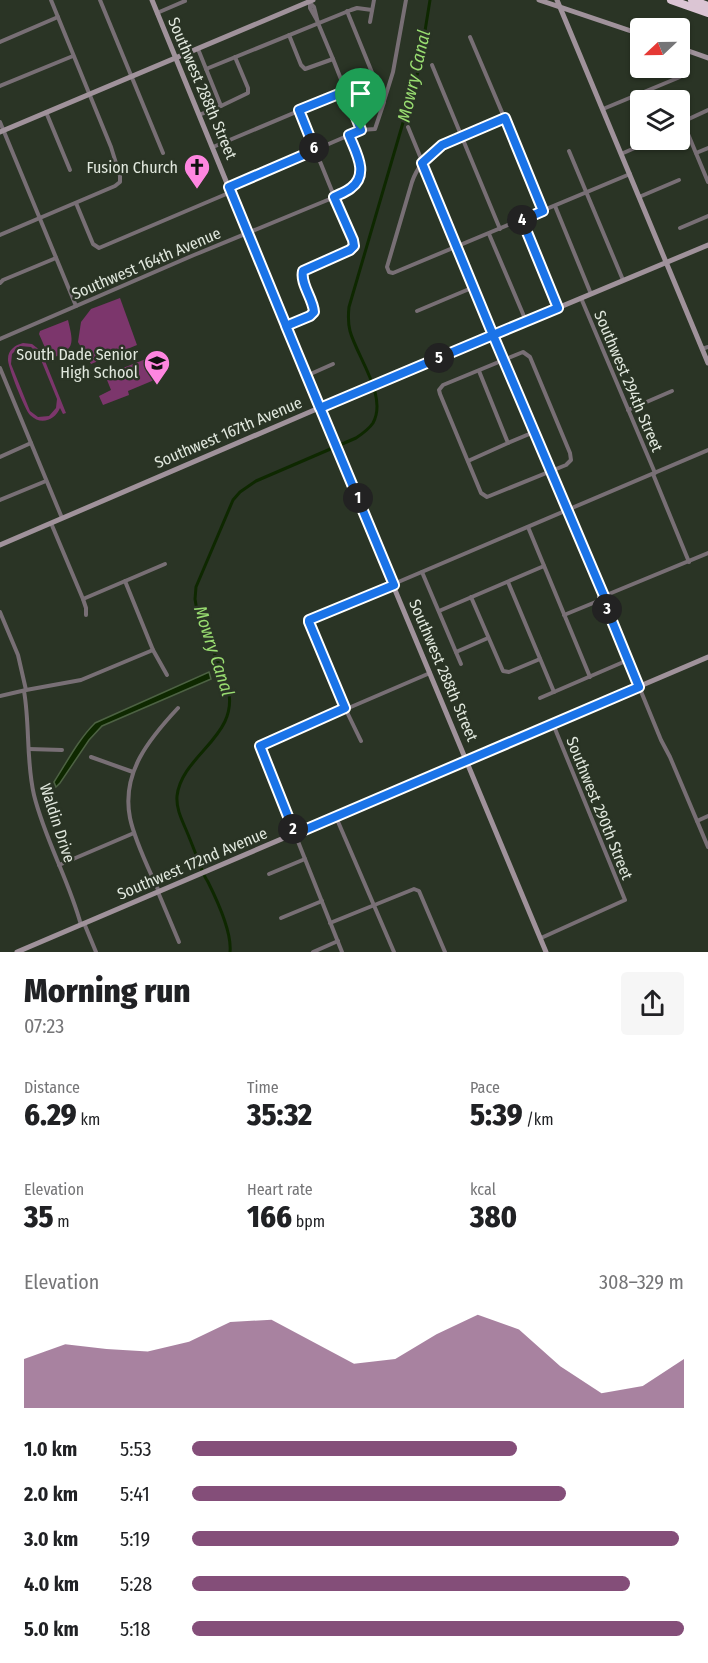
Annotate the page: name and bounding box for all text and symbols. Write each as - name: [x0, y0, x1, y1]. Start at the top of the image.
- street label: Southwest 288th Street: [164, 14, 241, 163]
- north arrow: [630, 18, 690, 78]
- map controls: [630, 18, 690, 150]
- water label: Mowry Canal: [393, 28, 435, 124]
- pin: [335, 68, 386, 130]
- icon: arrive: [344, 77, 377, 110]
- button: layers: [630, 90, 690, 150]
- pin: 6: [299, 133, 329, 163]
- text: 6: [310, 138, 318, 157]
- church icon: Fusion Church: [182, 152, 212, 190]
- place label: Fusion Church: [87, 158, 178, 177]
- pin: 4: [507, 205, 537, 235]
- text: 4: [518, 210, 526, 229]
- street label: Southwest 164th Avenue: [69, 223, 224, 303]
- street label: Southwest 294th Street: [590, 308, 667, 455]
- pin: 5: [424, 343, 454, 373]
- place label: South Dade Senior High School: [16, 345, 138, 382]
- school or university icon: South Dade Senior High School: [142, 348, 172, 386]
- text: 5: [435, 348, 443, 367]
- street label: Southwest 167th Avenue: [152, 393, 305, 472]
- pin: 1: [343, 483, 373, 513]
- text: 1: [355, 488, 361, 507]
- pin: 3: [592, 594, 622, 624]
- street label: Southwest 288th Street: [405, 596, 482, 745]
- text: 3: [603, 599, 611, 618]
- water label: Mowry Canal: [189, 603, 239, 699]
- street label: Southwest 290th Street: [562, 734, 637, 883]
- street label: Waldin Drive: [36, 781, 79, 865]
- pin: 2: [278, 814, 308, 844]
- text: 2: [289, 819, 297, 838]
- street label: Southwest 172nd Avenue: [114, 823, 270, 904]
- text: Morning run: [24, 971, 191, 1011]
- button: share: [621, 972, 684, 1035]
- text: 07:23: [24, 1014, 64, 1038]
- text: Distance: [24, 1078, 80, 1097]
- text: Time: [247, 1078, 279, 1097]
- text: Pace: [470, 1078, 500, 1097]
- text: 6.29: [24, 1097, 77, 1133]
- text: 35:32: [247, 1097, 312, 1133]
- text: 5:39: [470, 1097, 523, 1133]
- text: km: [77, 1110, 100, 1129]
- text: /km: [523, 1110, 554, 1129]
- text: Elevation: [24, 1180, 84, 1199]
- text: Heart rate: [247, 1180, 313, 1199]
- text: kcal: [470, 1180, 496, 1199]
- text: 35: [24, 1199, 53, 1235]
- text: 166: [247, 1199, 292, 1235]
- text: 380: [470, 1199, 517, 1235]
- text: m: [53, 1212, 70, 1231]
- text: bpm: [292, 1212, 325, 1231]
- text: Elevation: [24, 1270, 99, 1294]
- text: 308–329 m: [599, 1270, 684, 1294]
- text: 1.0 km: [24, 1437, 77, 1461]
- text: 5:53: [120, 1437, 152, 1461]
- text: 2.0 km: [24, 1482, 78, 1506]
- text: 5:41: [120, 1482, 150, 1506]
- text: 3.0 km: [24, 1527, 78, 1551]
- text: 5:19: [120, 1527, 150, 1551]
- text: 4.0 km: [24, 1572, 79, 1596]
- text: 5:28: [120, 1572, 152, 1596]
- text: 5.0 km: [24, 1617, 79, 1641]
- text: 5:18: [120, 1617, 150, 1641]

